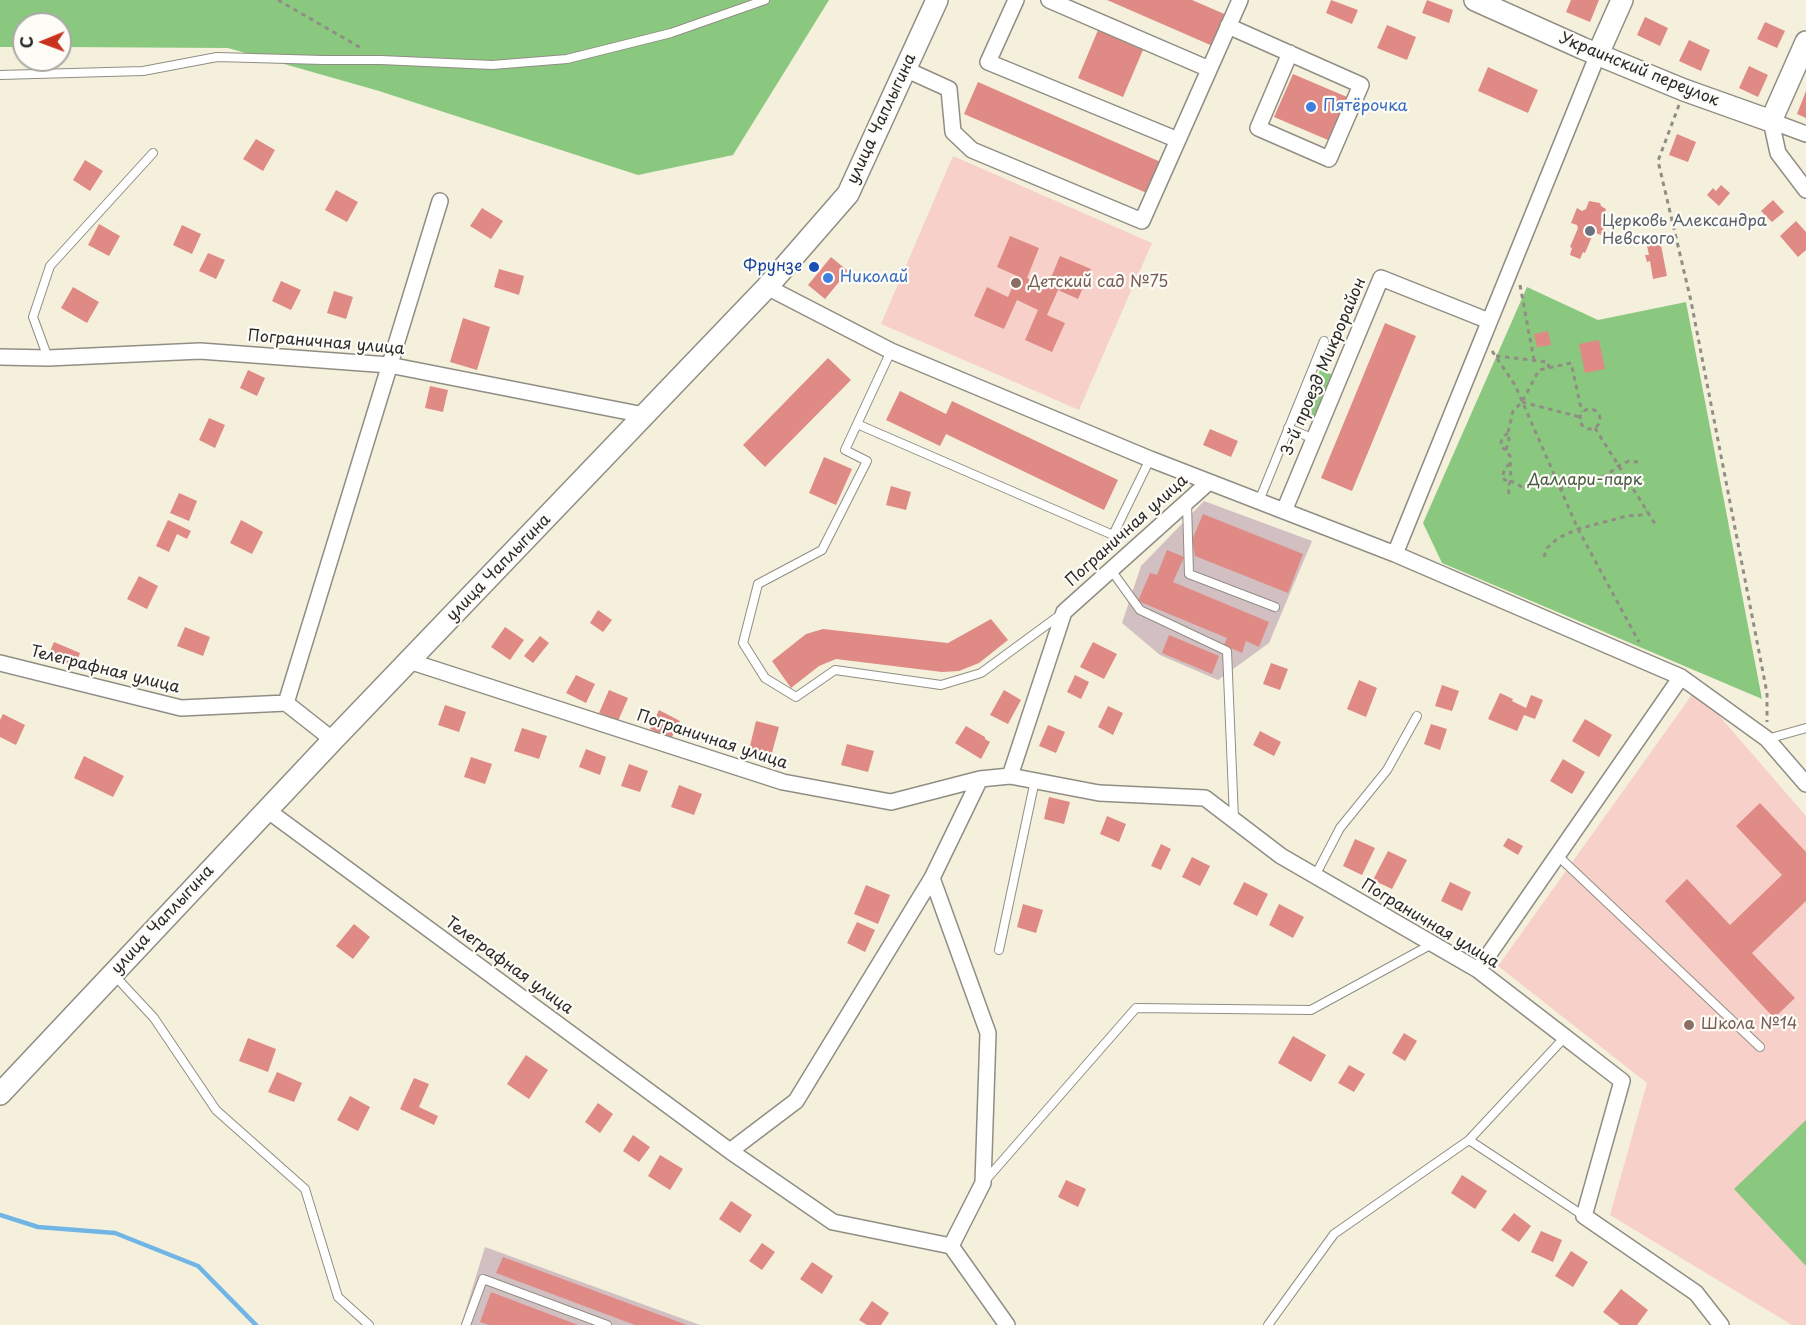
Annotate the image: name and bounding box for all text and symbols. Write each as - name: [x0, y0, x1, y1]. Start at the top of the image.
- north arrow: [12, 12, 72, 72]
- street label: Украинский переулок: [1556, 29, 1722, 111]
- text: С: [14, 36, 38, 49]
- street label: улица Чаплыгина: [843, 51, 921, 187]
- place label: Пятёрочка: [1323, 97, 1408, 117]
- marker: Пятёрочка: [1304, 100, 1318, 114]
- place label: Церковь Александра Невского: [1602, 212, 1767, 250]
- marker: Церковь Александра Невского: [1583, 224, 1597, 238]
- place label: Фрунзе: [743, 257, 802, 277]
- marker: Фрунзе: [807, 260, 821, 274]
- place label: Николай: [840, 268, 908, 288]
- marker: Николай: [821, 271, 835, 285]
- place label: Детский сад №75: [1028, 273, 1168, 293]
- street label: 3-й проезд Микрорайон: [1278, 275, 1370, 459]
- marker: Детский сад №75: [1009, 276, 1023, 290]
- street label: Пограничная улица: [247, 327, 405, 359]
- street label: Пограничная улица: [1062, 471, 1192, 591]
- park label: Даллари-парк: [1528, 471, 1642, 491]
- street label: улица Чаплыгина: [443, 510, 555, 626]
- street label: Телеграфная улица: [28, 642, 182, 698]
- street label: Пограничная улица: [634, 707, 790, 773]
- street label: улица Чаплыгина: [108, 862, 218, 978]
- street label: Пограничная улица: [1358, 875, 1502, 973]
- street label: Телеграфная улица: [441, 913, 577, 1019]
- place label: Школа №14: [1701, 1015, 1797, 1035]
- marker: Школа №14: [1682, 1018, 1696, 1032]

